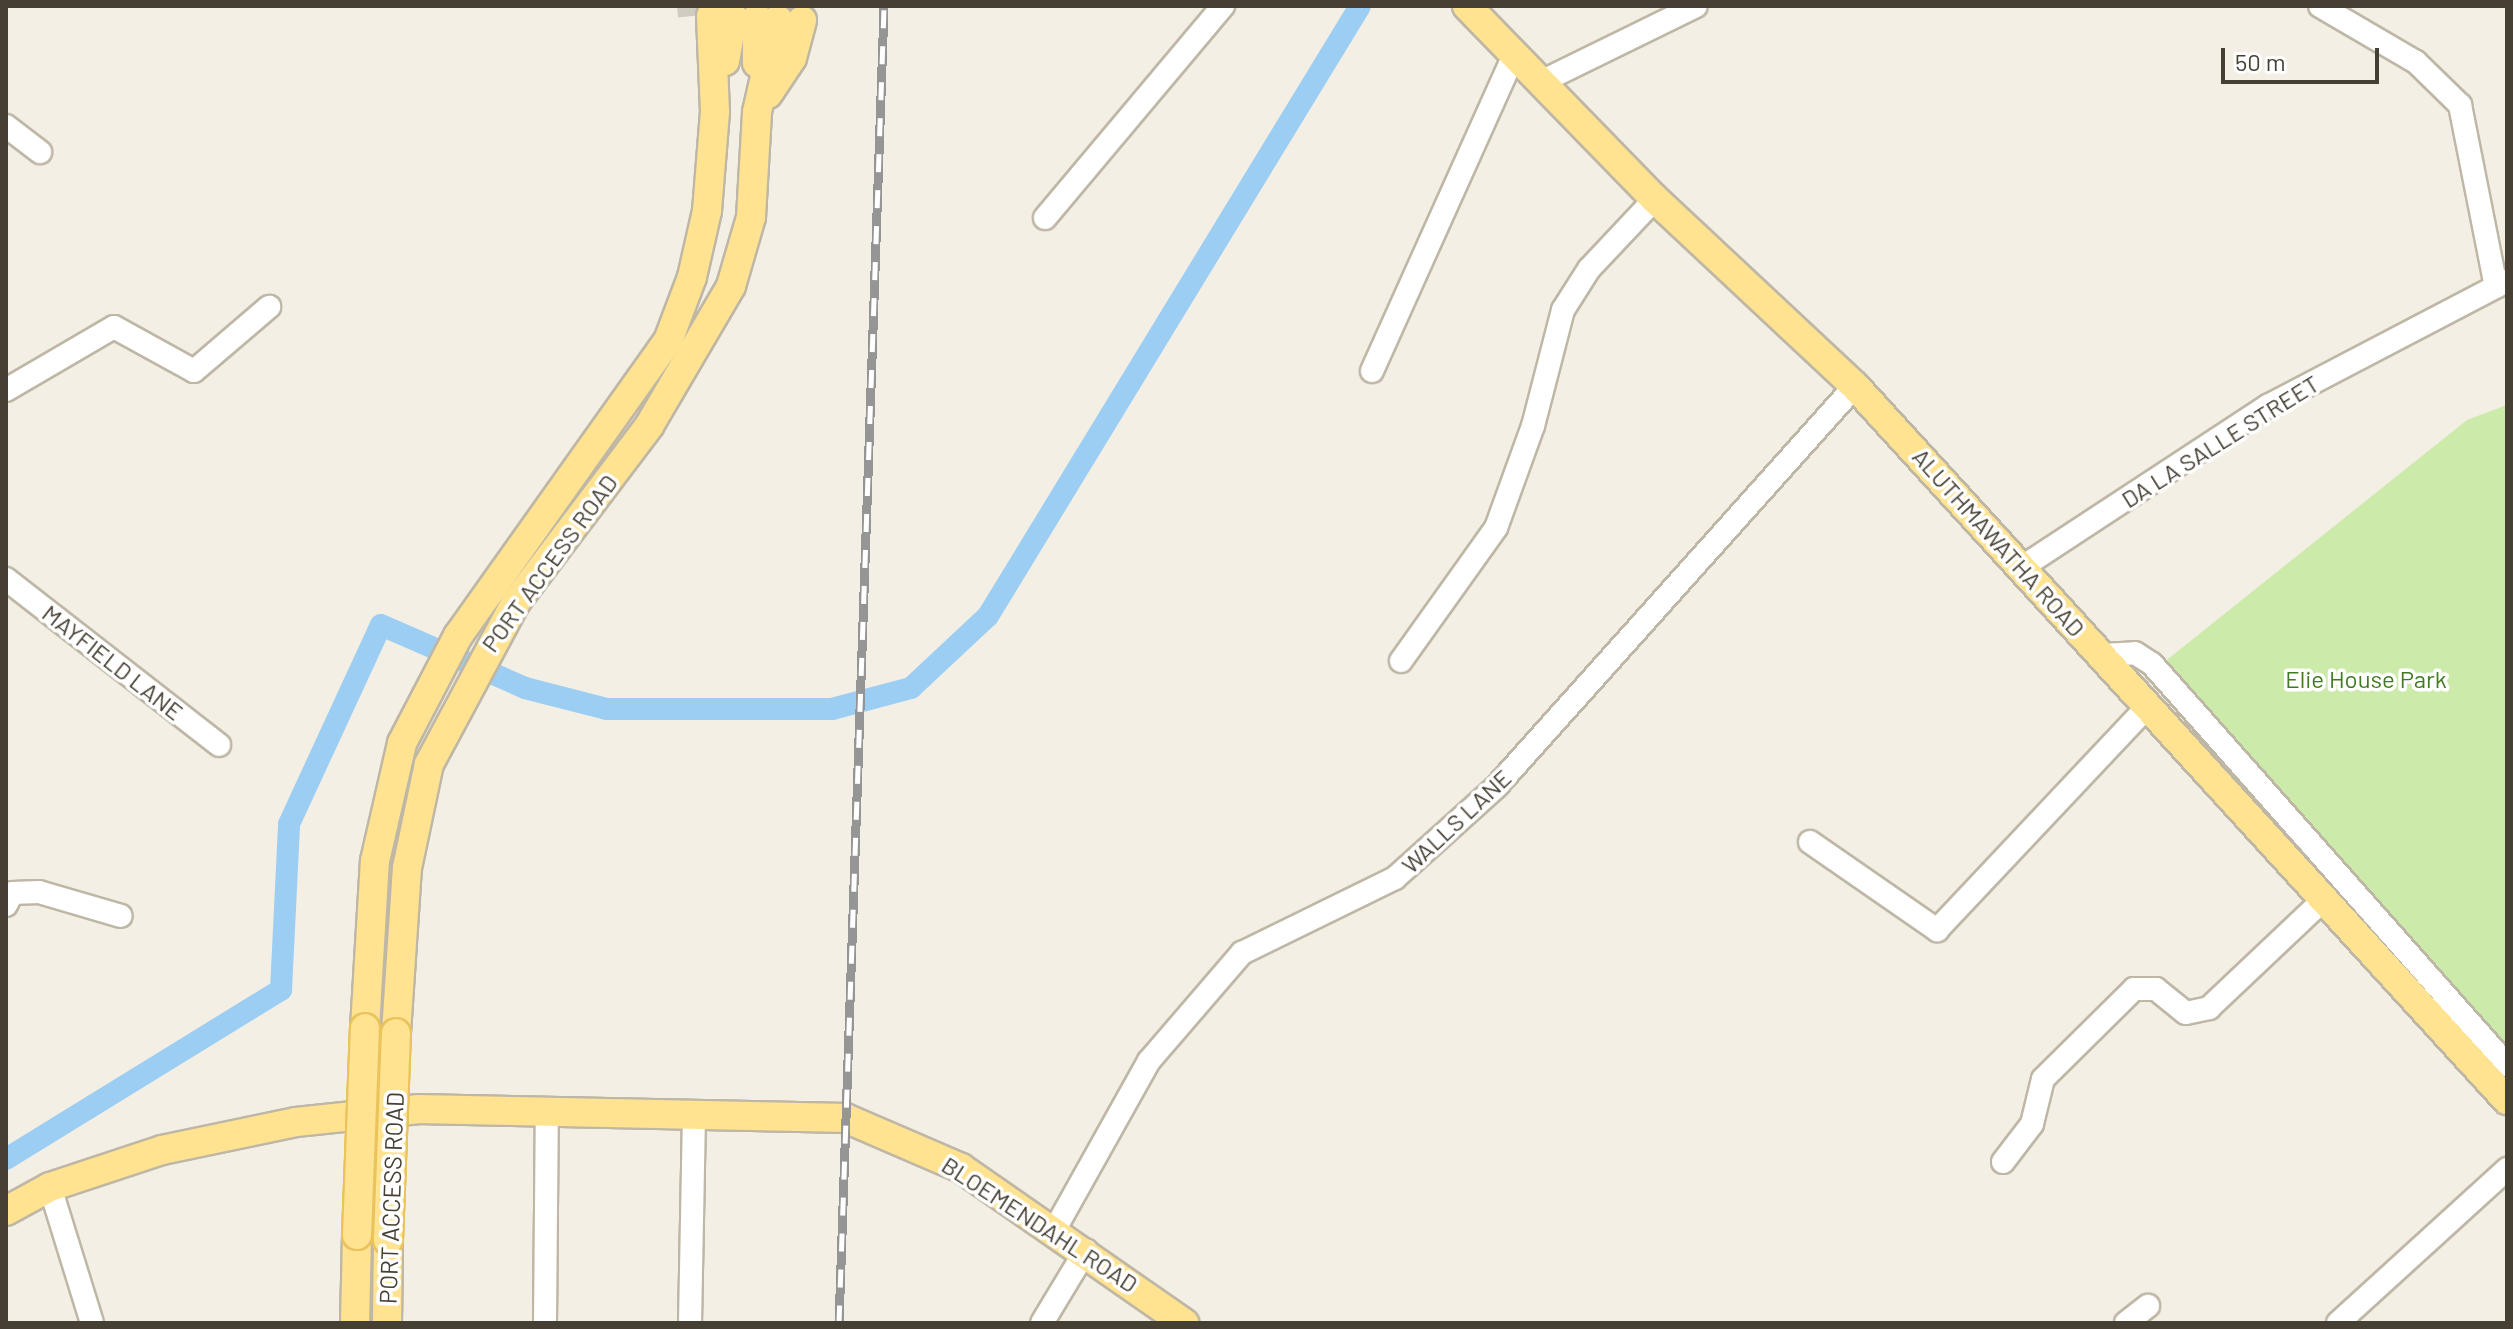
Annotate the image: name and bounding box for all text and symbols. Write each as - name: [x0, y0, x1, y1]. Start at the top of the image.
- scale bar: [2225, 32, 2383, 82]
- text: 50 m: [2235, 47, 2286, 76]
- street label: DA LA SALLE STREET: [2116, 369, 2324, 513]
- street label: ALUTHMAWATHA ROAD: [1907, 442, 2091, 642]
- street label: PORT ACCESS ROAD: [475, 469, 623, 657]
- street label: MAYFIELD LANE: [37, 598, 189, 726]
- park label: Elie House Park: [2285, 665, 2447, 693]
- street label: WALLS LANE: [1395, 763, 1517, 879]
- street label: PORT ACCESS ROAD: [373, 1092, 409, 1304]
- street label: BLOEMENDAHL ROAD: [937, 1150, 1143, 1298]

